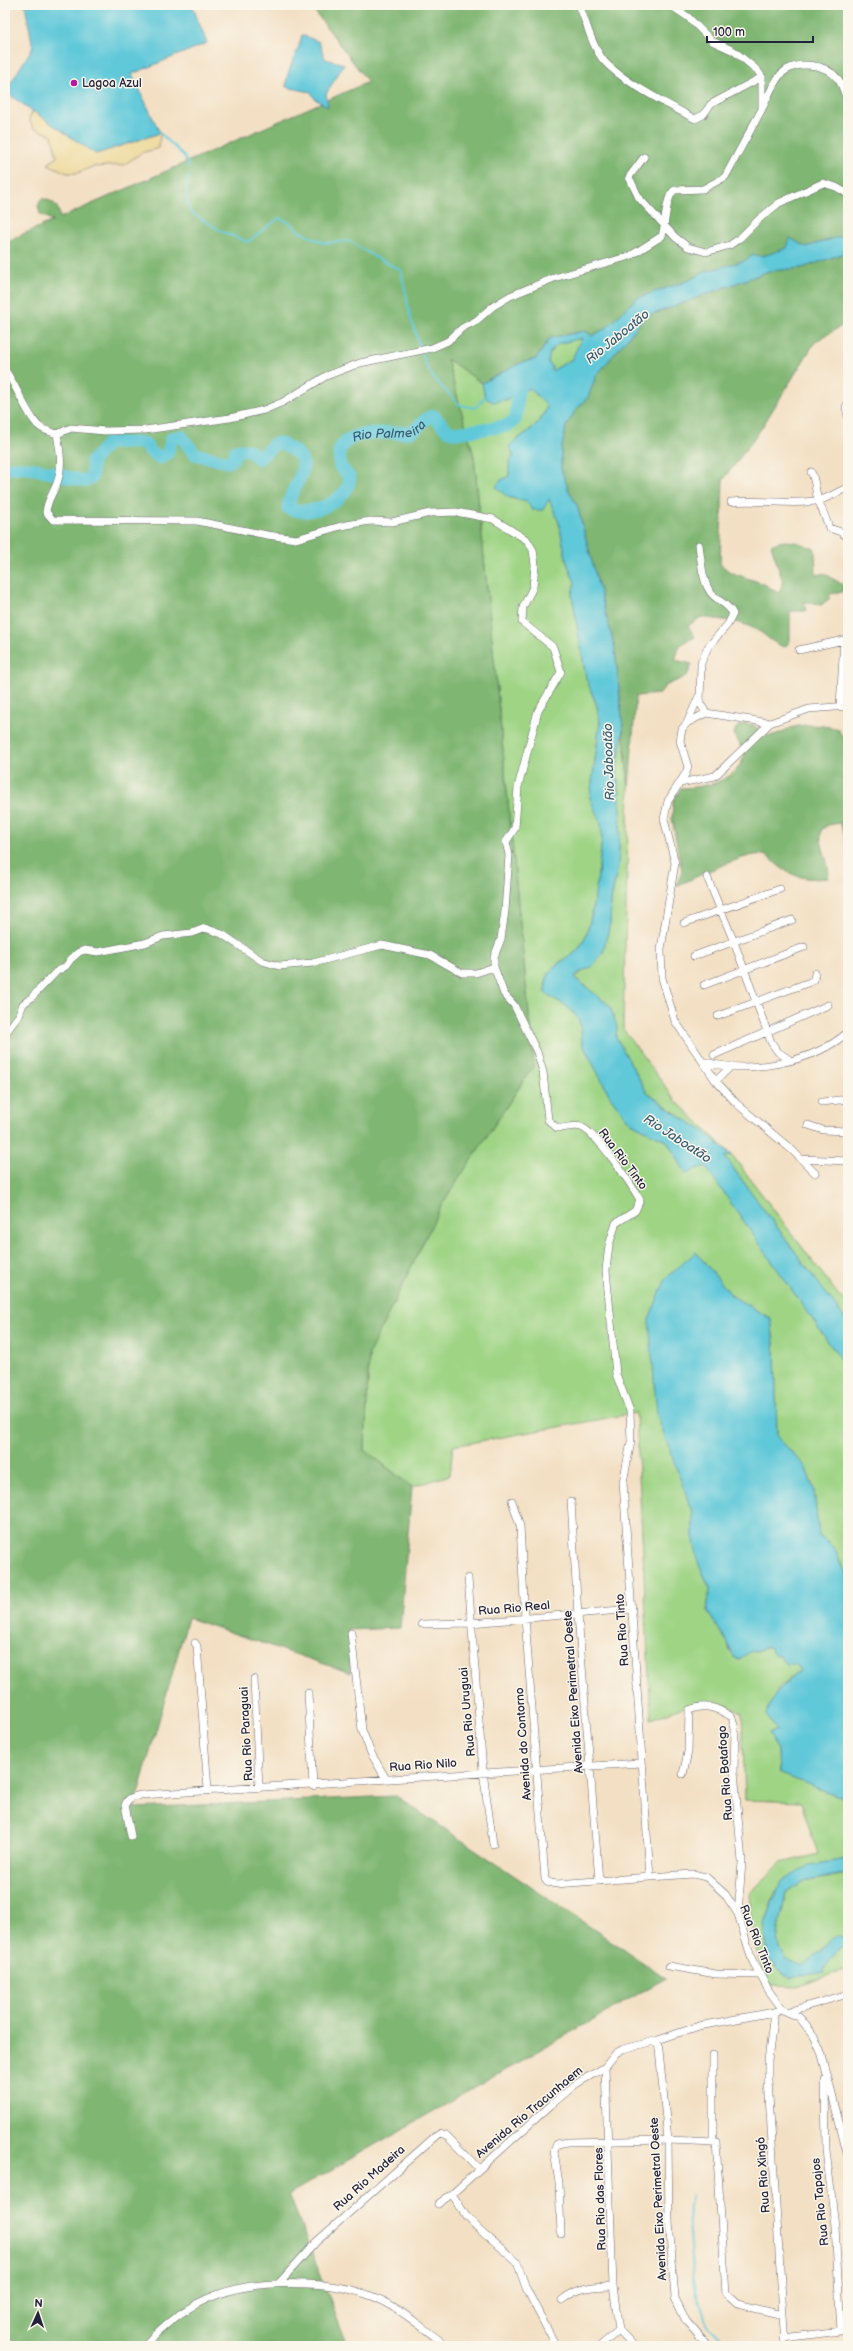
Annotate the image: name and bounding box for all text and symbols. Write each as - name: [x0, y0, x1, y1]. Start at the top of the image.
- scale bar: [707, 18, 813, 44]
- text: 100 m: [713, 25, 745, 40]
- place label: Lagoa Azul: [82, 76, 142, 91]
- marker: Lagoa Azul: [69, 78, 79, 88]
- water label: Rio Jaboatão: [582, 306, 653, 367]
- water label: Rio Palmeira: [350, 417, 430, 446]
- water label: Rio Jaboatão: [600, 723, 618, 801]
- water label: Rio Jaboatão: [641, 1111, 715, 1167]
- street label: Rua Rio Tinto: [595, 1126, 651, 1193]
- street label: Rua Rio Tinto: [612, 1593, 633, 1667]
- street label: Rua Rio Real: [478, 1598, 550, 1619]
- street label: Avenida Eixo Perimetral Oeste: [560, 1610, 587, 1774]
- street label: Rua Rio Uruguai: [456, 1666, 479, 1757]
- street label: Rua Rio Paraguai: [237, 1686, 256, 1782]
- street label: Avenida do Contorno: [512, 1687, 535, 1801]
- street label: Rua Rio Botafogo: [715, 1725, 736, 1821]
- street label: Rua Rio Nilo: [389, 1756, 458, 1775]
- street label: Rua Rio Tinto: [736, 1903, 777, 1976]
- street label: Avenida Rio Tracunhaem: [473, 2063, 586, 2162]
- street label: Avenida Eixo Perimetral Oeste: [647, 2117, 670, 2281]
- street label: Rua Rio Xingó: [753, 2136, 774, 2213]
- street label: Rua Rio Madeira: [330, 2142, 408, 2215]
- street label: Rua Rio das Flores: [591, 2147, 610, 2251]
- street label: Rua Rio Tapajos: [808, 2157, 833, 2247]
- north arrow: [18, 2293, 58, 2333]
- text: N: [34, 2297, 43, 2310]

